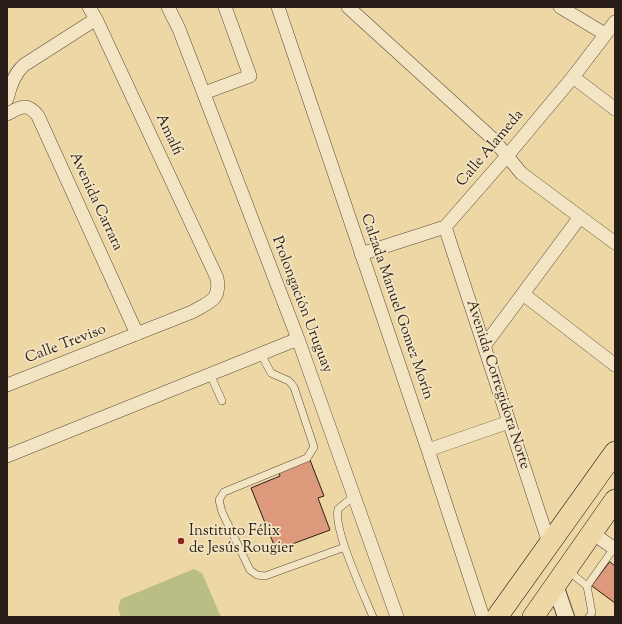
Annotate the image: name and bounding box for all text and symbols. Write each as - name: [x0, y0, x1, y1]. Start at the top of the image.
- street label: Calle Alameda: [454, 107, 528, 191]
- street label: Amalfi: [151, 111, 185, 159]
- street label: Avenida Carrara: [64, 150, 126, 254]
- street label: Calzada Manuel Gomez Morín: [356, 212, 436, 402]
- street label: Prolongación Uruguay: [267, 234, 335, 376]
- street label: Avenida Corregidora Norte: [461, 298, 533, 472]
- street label: Calle Treviso: [23, 321, 109, 369]
- place label: Instituto Félix de Jesús Rougier: [189, 523, 294, 558]
- marker: Instituto Félix de Jesús Rougier: [176, 536, 186, 546]

